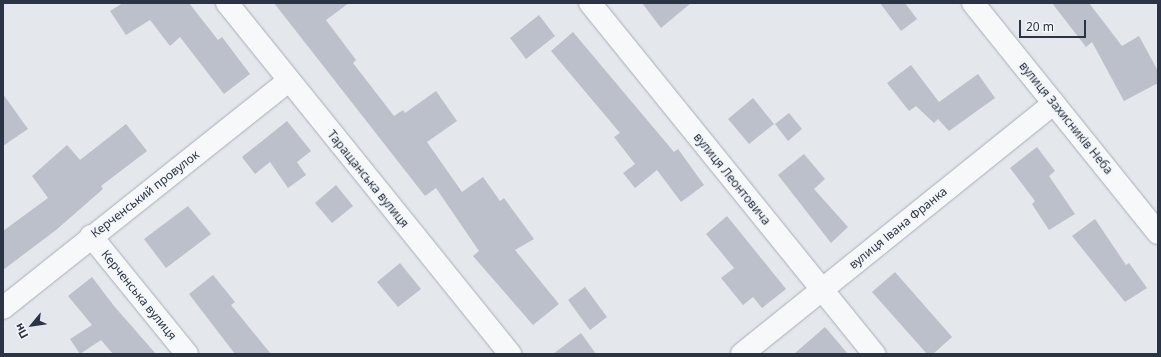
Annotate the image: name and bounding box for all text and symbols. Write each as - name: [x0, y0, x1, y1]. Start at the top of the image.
- scale bar: [1021, 12, 1088, 38]
- text: 20 m: [1026, 18, 1054, 35]
- street label: вулиця Захисників Неба: [1016, 59, 1116, 177]
- street label: Таращанська вулиця: [324, 127, 412, 231]
- street label: вулиця Леонтовича: [691, 130, 773, 228]
- street label: Керченський провулок: [88, 147, 202, 241]
- street label: вулиця Івана Франка: [846, 184, 950, 272]
- street label: Керченська вулиця: [98, 247, 180, 343]
- north arrow: [12, 305, 52, 345]
- text: Пн: [11, 321, 31, 342]

